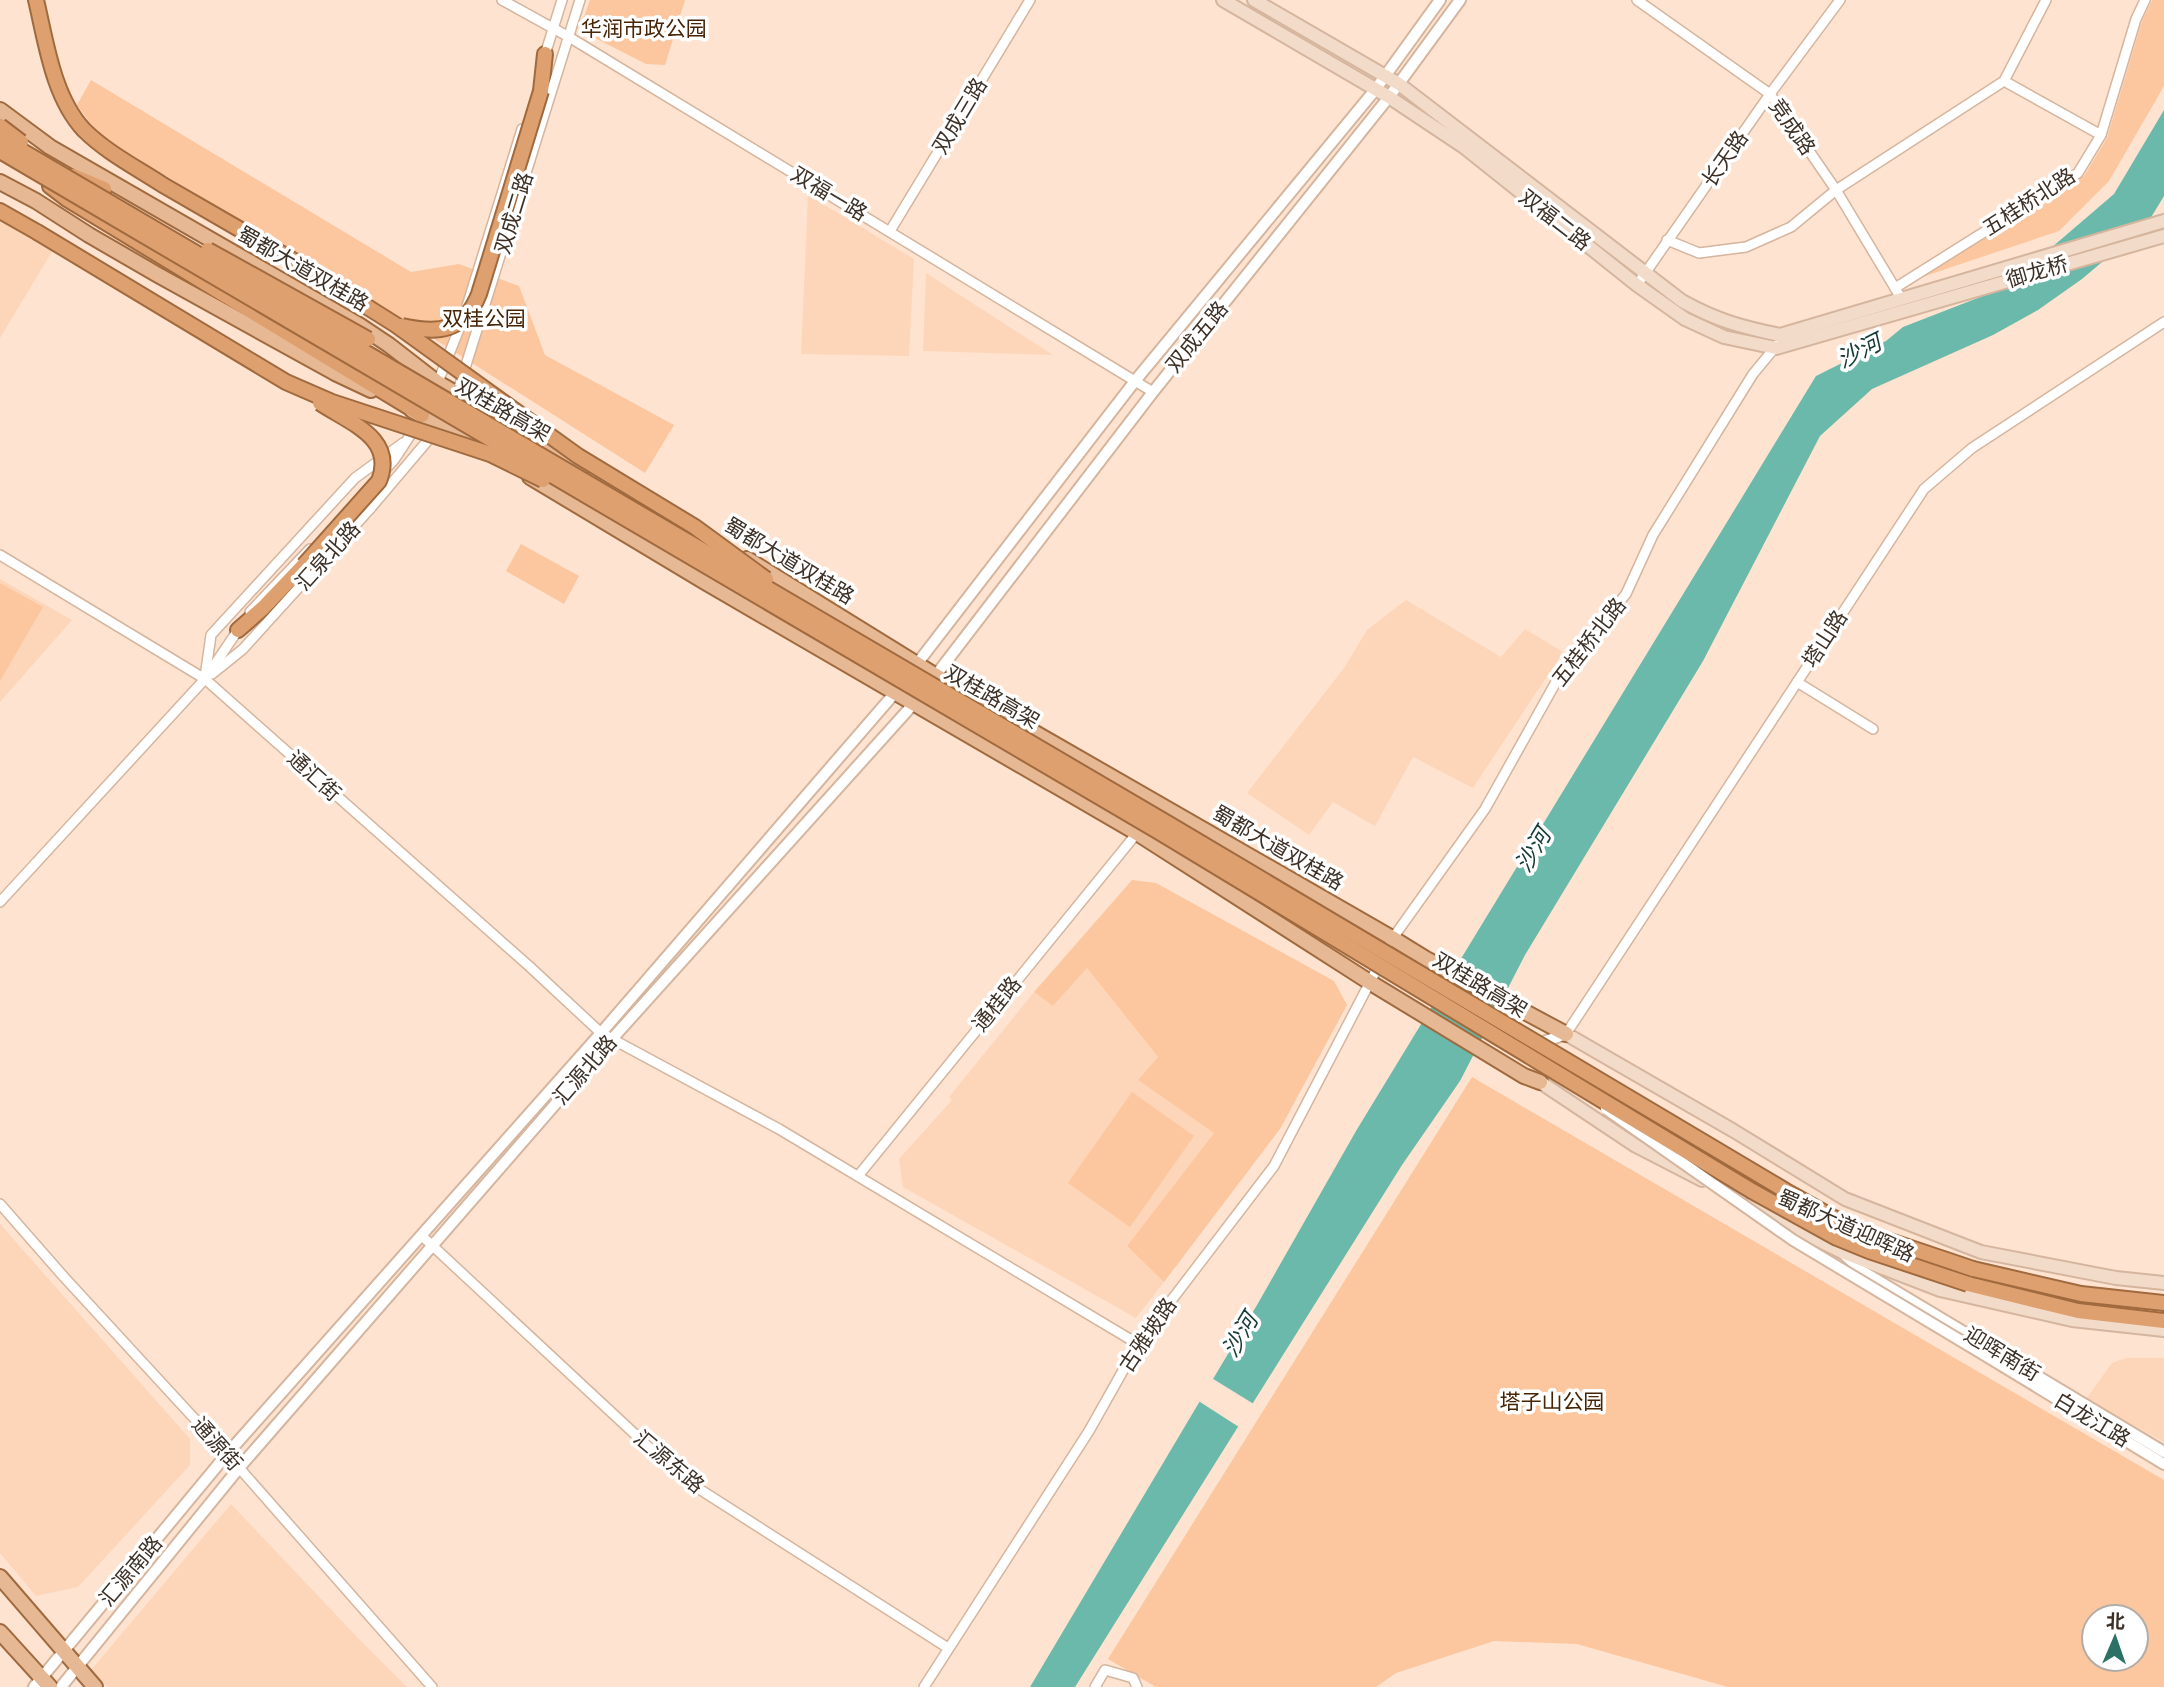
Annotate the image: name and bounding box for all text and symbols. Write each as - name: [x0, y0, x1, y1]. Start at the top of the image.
- park label: 华润市政公园: [581, 16, 707, 41]
- street label: 双成三路: [927, 73, 992, 158]
- street label: 竞成路: [1764, 94, 1821, 160]
- street label: 长天路: [1696, 126, 1753, 192]
- street label: 双福一路: [787, 161, 872, 226]
- street label: 五桂桥北路: [1978, 163, 2080, 241]
- street label: 双成二路: [489, 169, 538, 257]
- street label: 双福二路: [1515, 184, 1596, 255]
- street label: 蜀都大道双桂路: [233, 221, 373, 316]
- street label: 御龙桥: [2003, 251, 2071, 292]
- street label: 双成五路: [1160, 296, 1233, 377]
- park label: 双桂公园: [442, 306, 526, 331]
- water label: 沙河: [1832, 326, 1889, 373]
- street label: 双桂路高架: [452, 372, 555, 447]
- street label: 蜀都大道双桂路: [720, 512, 859, 609]
- street label: 汇泉北路: [290, 516, 365, 595]
- street label: 五桂桥北路: [1546, 593, 1631, 691]
- street label: 塔山路: [1797, 606, 1852, 672]
- street label: 双桂路高架: [941, 659, 1044, 734]
- street label: 通汇街: [283, 745, 346, 806]
- street label: 蜀都大道双桂路: [1208, 800, 1348, 895]
- water label: 沙河: [1509, 820, 1558, 876]
- street label: 双桂路高架: [1429, 947, 1532, 1022]
- street label: 通桂路: [967, 971, 1026, 1036]
- street label: 汇源北路: [548, 1030, 622, 1110]
- street label: 蜀都大道迎晖路: [1774, 1184, 1918, 1267]
- street label: 古雅坡路: [1114, 1293, 1181, 1377]
- water label: 沙河: [1216, 1305, 1265, 1361]
- street label: 迎晖南街: [1960, 1321, 2045, 1386]
- street label: 白龙江路: [2050, 1387, 2135, 1452]
- park label: 塔子山公园: [1500, 1389, 1605, 1414]
- street label: 通源街: [187, 1412, 248, 1475]
- street label: 汇源东路: [629, 1425, 710, 1498]
- street label: 汇源南路: [94, 1530, 167, 1611]
- north arrow: [2080, 1603, 2150, 1673]
- text: 北: [2106, 1610, 2125, 1632]

